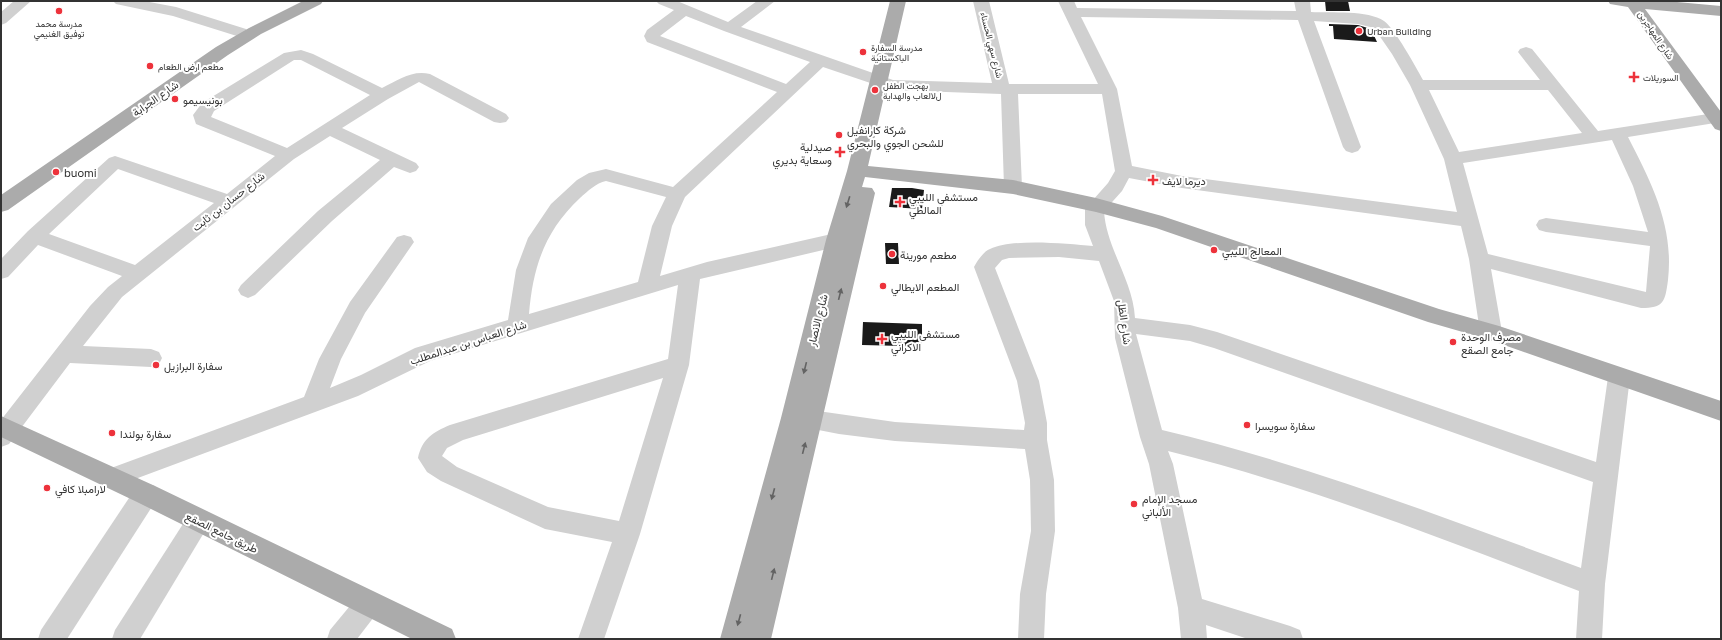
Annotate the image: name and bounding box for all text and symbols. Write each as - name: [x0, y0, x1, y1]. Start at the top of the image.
- marker: مدرسة محمد توفيق الغنيمي: [54, 6, 64, 16]
- street label: شارع المهاجرين: [1635, 9, 1676, 62]
- street label: شارع سهي الحسناء: [977, 11, 1006, 80]
- place label: مدرسة محمد توفيق الغنيمي: [34, 18, 85, 41]
- marker: Urban Building: [1354, 26, 1364, 36]
- place label: Urban Building: [1367, 26, 1431, 37]
- place label: مدرسة السفارة الباكستانية: [871, 42, 923, 63]
- marker: مدرسة السفارة الباكستانية: [858, 47, 868, 57]
- marker: مطعم ارض الطعام: [145, 61, 155, 71]
- place label: مطعم ارض الطعام: [158, 61, 224, 73]
- marker: السوريلات: [1628, 71, 1640, 83]
- place label: السوريلات: [1643, 72, 1678, 84]
- street label: شارع الجرابة: [130, 77, 182, 120]
- place label: بهجت الطفل لﻻلعاب والهداية: [883, 80, 942, 102]
- marker: بهجت الطفل لﻻلعاب والهداية: [870, 85, 880, 95]
- place label: بونيسيمو: [183, 93, 223, 107]
- marker: بونيسيمو: [170, 94, 180, 104]
- place label: شركة كارانفيل للشحن الجوي والبحري: [847, 123, 944, 153]
- marker: شركة كارانفيل للشحن الجوي والبحري: [834, 130, 844, 140]
- place label: صيدلية وسعاية بديري: [772, 140, 832, 170]
- marker: صيدلية وسعاية بديري: [835, 147, 845, 157]
- place label: buomi: [64, 166, 97, 179]
- marker: buomi: [51, 167, 61, 177]
- street label: شارع حسان بن ثابت: [189, 168, 268, 235]
- marker: ديرما لايف: [1147, 174, 1159, 186]
- place label: ديرما لايف: [1162, 174, 1206, 188]
- place label: مستشفي الليبي المالطي: [909, 190, 978, 220]
- one-way arrow: [845, 196, 851, 208]
- marker: مستشفي الليبي المالطي: [894, 196, 906, 208]
- place label: المعالج الليبي: [1222, 244, 1282, 261]
- marker: المعالج الليبي: [1209, 245, 1219, 255]
- place label: مطعم مورينة: [900, 248, 957, 263]
- marker: مطعم مورينة: [887, 249, 897, 259]
- place label: المطعم الايطالي: [891, 280, 959, 297]
- marker: المطعم الايطالي: [878, 281, 888, 291]
- one-way arrow: [837, 288, 843, 300]
- street label: شارع الانصار: [804, 292, 832, 349]
- street label: شارع الظل: [1113, 299, 1135, 346]
- street label: شارع العباس بن عبدالمطلب: [408, 317, 529, 369]
- place label: مستشفى الليبي الاكراني: [891, 327, 960, 357]
- place label: مصرف الوحدة جامع الصقع: [1461, 330, 1521, 358]
- marker: مستشفى الليبي الاكراني: [876, 333, 888, 345]
- marker: مصرف الوحدة جامع الصقع: [1448, 337, 1458, 347]
- place label: سفارة البرازيل: [164, 359, 223, 373]
- marker: سفارة البرازيل: [151, 360, 161, 370]
- one-way arrow: [802, 362, 808, 375]
- place label: سفارة سويسرا: [1255, 419, 1315, 433]
- marker: سفارة سويسرا: [1242, 420, 1252, 430]
- place label: سفارة بولندا: [120, 427, 172, 441]
- marker: سفارة بولندا: [107, 428, 117, 438]
- one-way arrow: [801, 441, 807, 453]
- place label: لارامبلا كافي: [55, 482, 106, 499]
- marker: لارامبلا كافي: [42, 483, 52, 493]
- one-way arrow: [769, 488, 775, 500]
- place label: مسجد الإمام الألباني: [1142, 492, 1197, 522]
- marker: مسجد الإمام الألباني: [1129, 499, 1139, 509]
- street label: طريق جامع الصقع: [183, 509, 260, 557]
- one-way arrow: [771, 568, 777, 580]
- one-way arrow: [736, 614, 742, 626]

